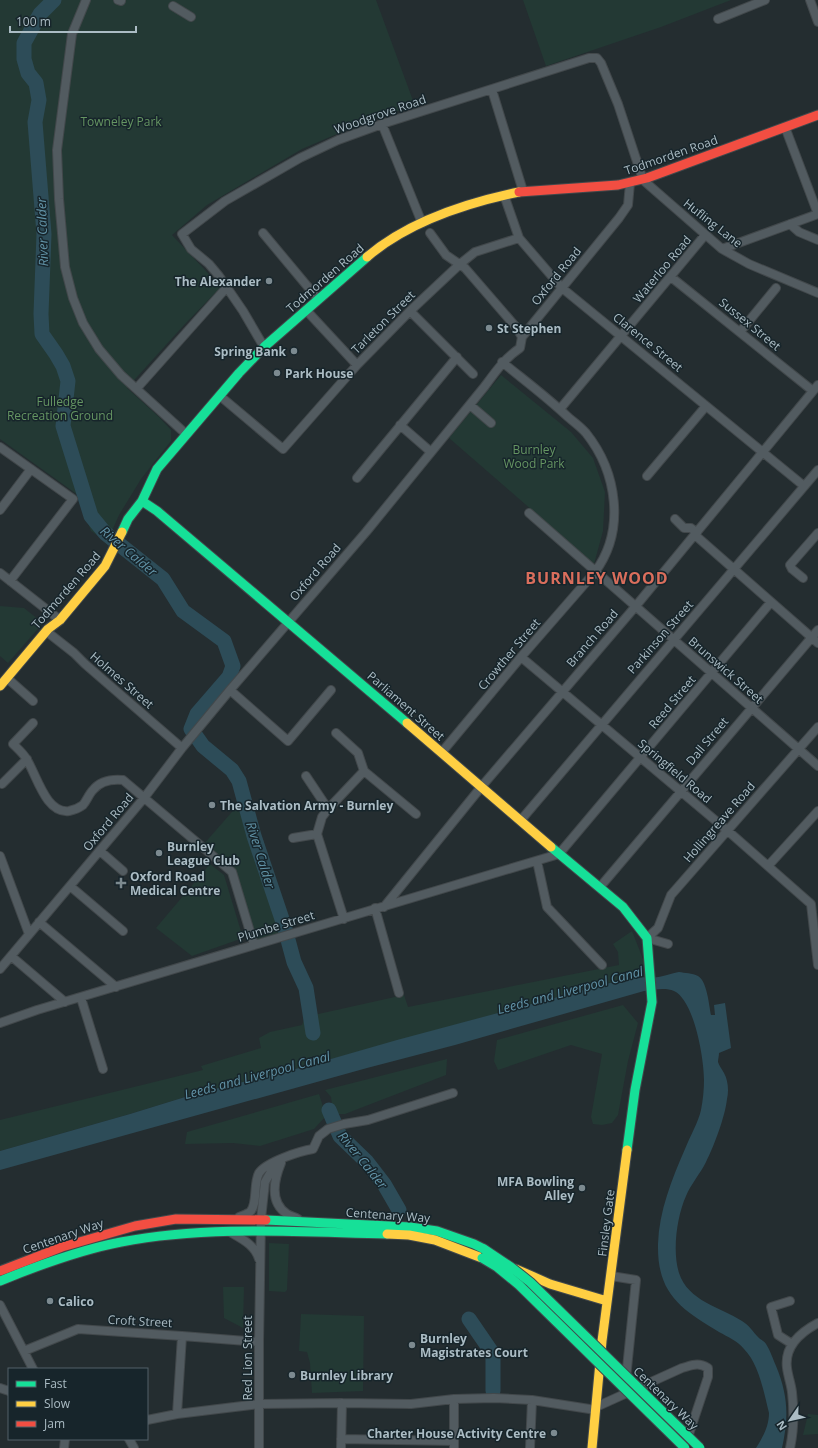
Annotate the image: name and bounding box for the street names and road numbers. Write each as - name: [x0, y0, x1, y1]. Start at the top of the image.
- street label: Woodgrove Road: [332, 90, 428, 138]
- street label: Todmorden Road: [622, 131, 720, 179]
- street label: Hufling Lane: [680, 195, 746, 252]
- street label: Waterloo Road: [629, 232, 695, 306]
- street label: Todmorden Road: [283, 240, 367, 316]
- street label: Oxford Road: [527, 243, 585, 309]
- street label: Tarleton Street: [347, 286, 419, 358]
- street label: Sussex Street: [715, 294, 785, 354]
- street label: Clarence Street: [609, 309, 687, 375]
- street label: Oxford Road: [285, 540, 345, 604]
- street label: Todmorden Road: [28, 548, 104, 632]
- street label: Parkinson Street: [623, 597, 697, 677]
- street label: Branch Road: [562, 605, 622, 671]
- street label: Crowther Street: [474, 614, 544, 694]
- street label: Brunswick Street: [685, 633, 767, 707]
- street label: Holmes Street: [87, 648, 157, 712]
- street label: Parliament Street: [364, 668, 448, 744]
- street label: Reed Street: [645, 672, 699, 732]
- street label: Dall Street: [682, 713, 732, 769]
- street label: Springfield Road: [634, 735, 716, 807]
- street label: Hollingreave Road: [679, 778, 759, 866]
- street label: Oxford Road: [79, 789, 137, 855]
- street label: Plumbe Street: [236, 906, 316, 946]
- street label: Finsley Gate: [593, 1188, 619, 1258]
- street label: Centenary Way: [345, 1204, 432, 1226]
- street label: Centenary Way: [20, 1214, 107, 1258]
- street label: Croft Street: [107, 1311, 173, 1331]
- street label: Red Lion Street: [239, 1315, 256, 1401]
- street label: Centenary Way: [630, 1363, 703, 1434]

